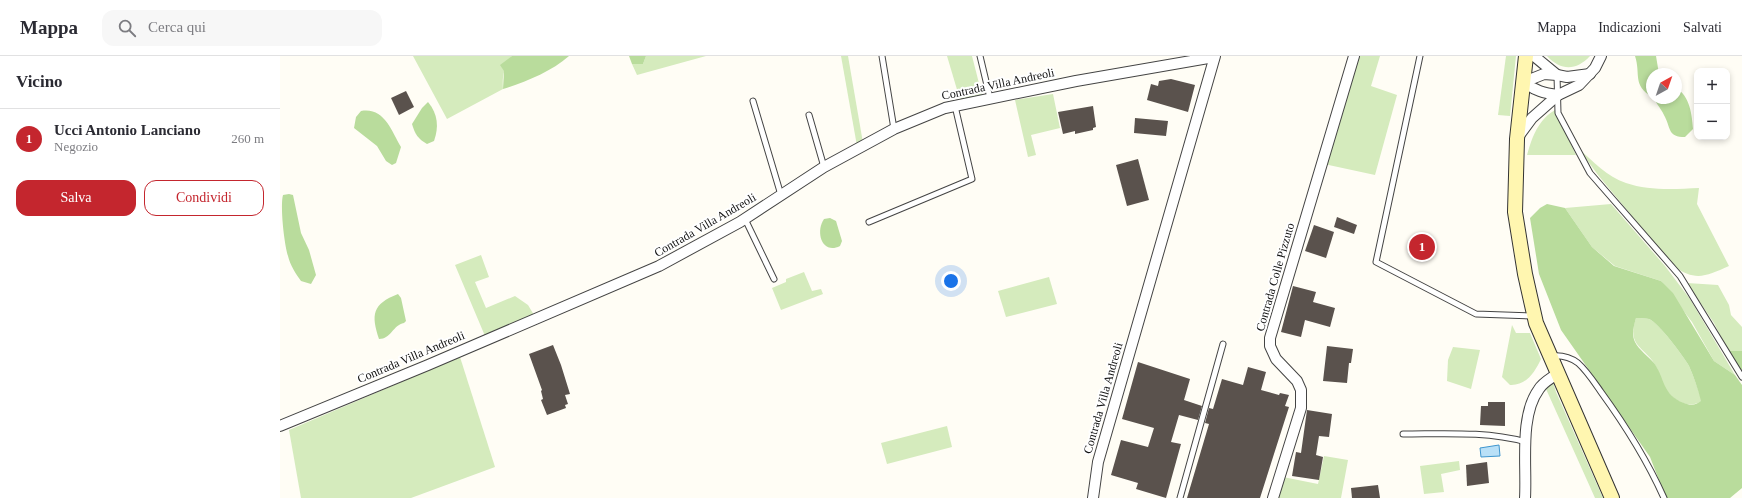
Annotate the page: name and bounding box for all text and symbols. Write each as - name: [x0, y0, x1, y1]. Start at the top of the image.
- search box: [102, 10, 382, 46]
- text: Mappa: [20, 17, 78, 38]
- icon: search: [116, 17, 138, 39]
- text: Cerca qui: [148, 19, 206, 35]
- text: Mappa: [1537, 20, 1576, 35]
- text: Indicazioni: [1598, 20, 1661, 35]
- text: Salvati: [1683, 20, 1722, 35]
- street label: Contrada Villa Andreoli: [940, 65, 1056, 103]
- north arrow: [1646, 68, 1682, 104]
- map controls: [1694, 68, 1730, 140]
- button: +: [1694, 68, 1730, 104]
- text: Vicino: [16, 72, 63, 91]
- button: −: [1694, 104, 1730, 140]
- text: Ucci Antonio Lanciano: [54, 122, 201, 138]
- text: 1: [26, 131, 32, 146]
- text: 260 m: [231, 131, 264, 146]
- text: Negozio: [54, 139, 98, 154]
- button: Salva: [16, 180, 136, 216]
- button: Condividi: [144, 180, 264, 216]
- street label: Contrada Villa Andreoli: [652, 190, 759, 260]
- street label: Contrada Colle Pizzuto: [1253, 221, 1297, 333]
- pin: 1: [1409, 232, 1435, 262]
- your location: [941, 271, 961, 291]
- street label: Contrada Villa Andreoli: [355, 328, 467, 386]
- street label: Contrada Villa Andreoli: [1080, 340, 1126, 455]

